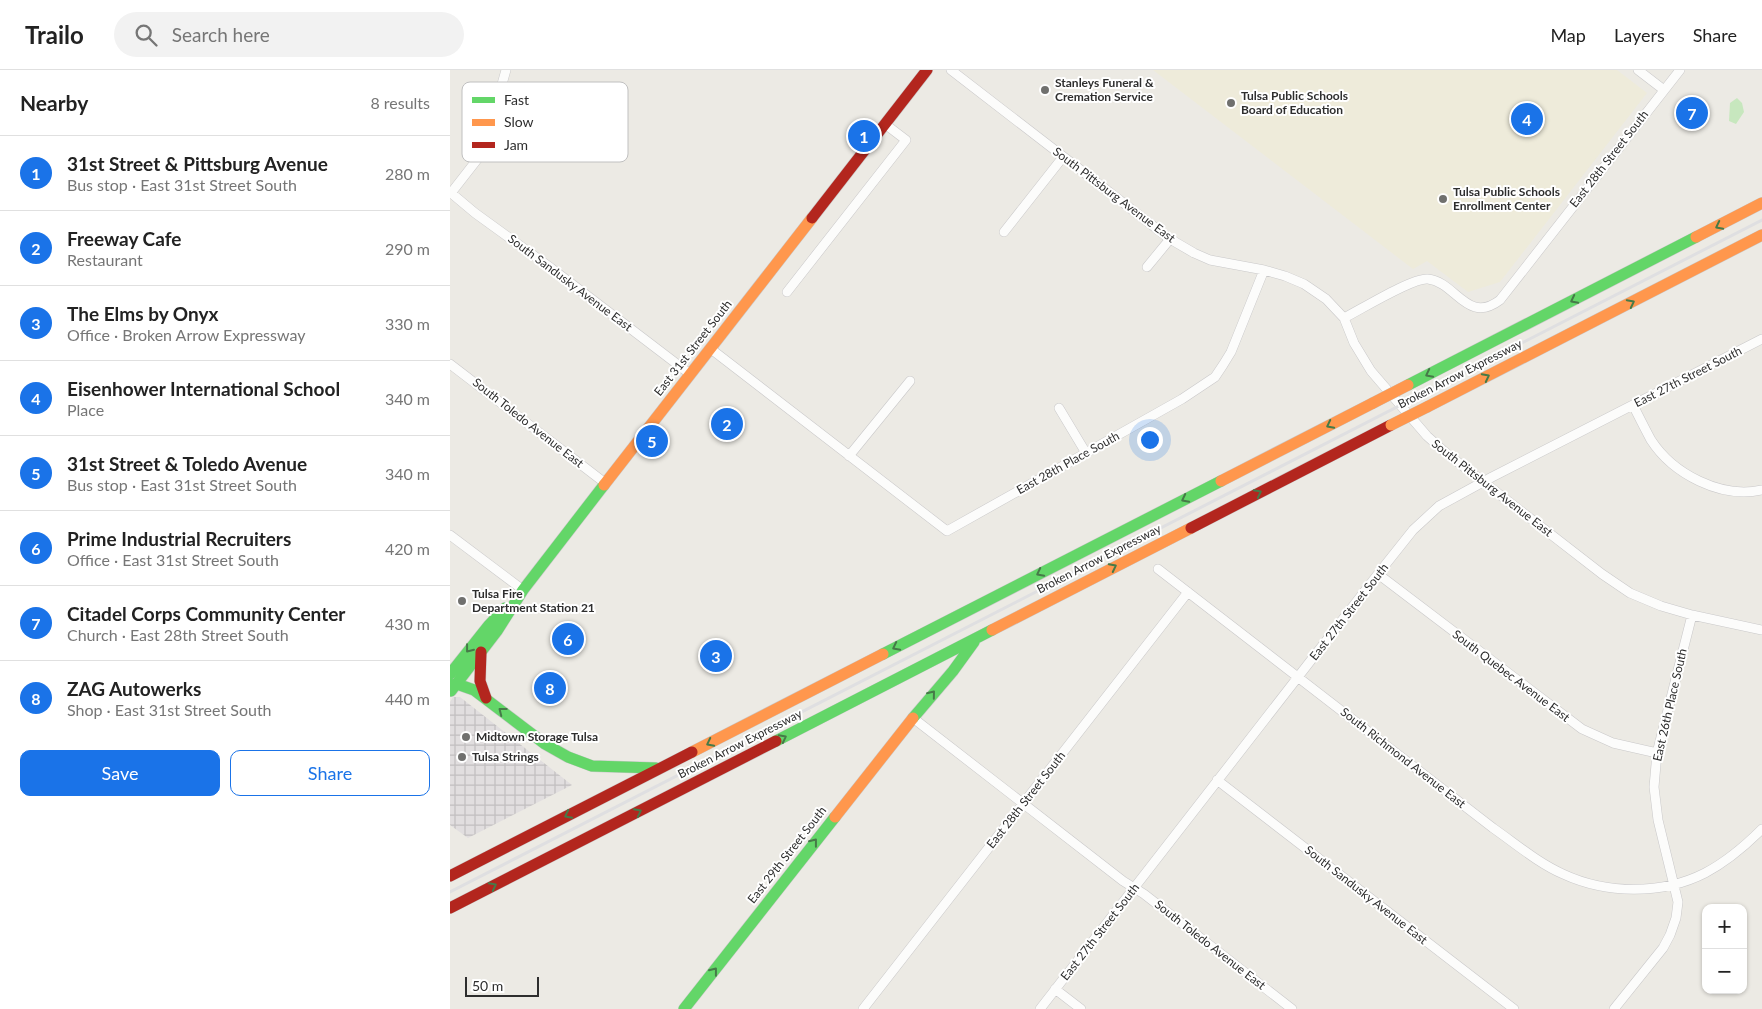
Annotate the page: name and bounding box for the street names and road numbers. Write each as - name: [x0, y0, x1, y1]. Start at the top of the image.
- street label: East 28th Street South: [1566, 107, 1651, 210]
- street label: South Pittsburg Avenue East: [1050, 144, 1179, 246]
- street label: South Sandusky Avenue East: [505, 231, 636, 335]
- street label: East 31st Street South: [651, 297, 735, 399]
- street label: Broken Arrow Expressway: [1395, 335, 1525, 411]
- street label: East 27th Street South: [1631, 343, 1744, 410]
- street label: South Toledo Avenue East: [470, 375, 587, 471]
- street label: East 28th Place South: [1014, 428, 1122, 497]
- street label: South Pittsburg Avenue East: [1429, 436, 1556, 540]
- street label: Broken Arrow Expressway: [1034, 520, 1164, 596]
- street label: East 27th Street South: [1306, 560, 1391, 663]
- street label: South Quebec Avenue East: [1450, 627, 1574, 725]
- street label: East 26th Place South: [1649, 647, 1690, 763]
- street label: South Richmond Avenue East: [1338, 704, 1469, 812]
- street label: Broken Arrow Expressway: [675, 705, 805, 781]
- street label: East 28th Street South: [983, 748, 1068, 851]
- street label: East 29th Street South: [744, 803, 829, 906]
- street label: South Sandusky Avenue East: [1302, 842, 1431, 948]
- street label: East 27th Street South: [1057, 880, 1142, 983]
- street label: South Toledo Avenue East: [1152, 897, 1269, 993]

